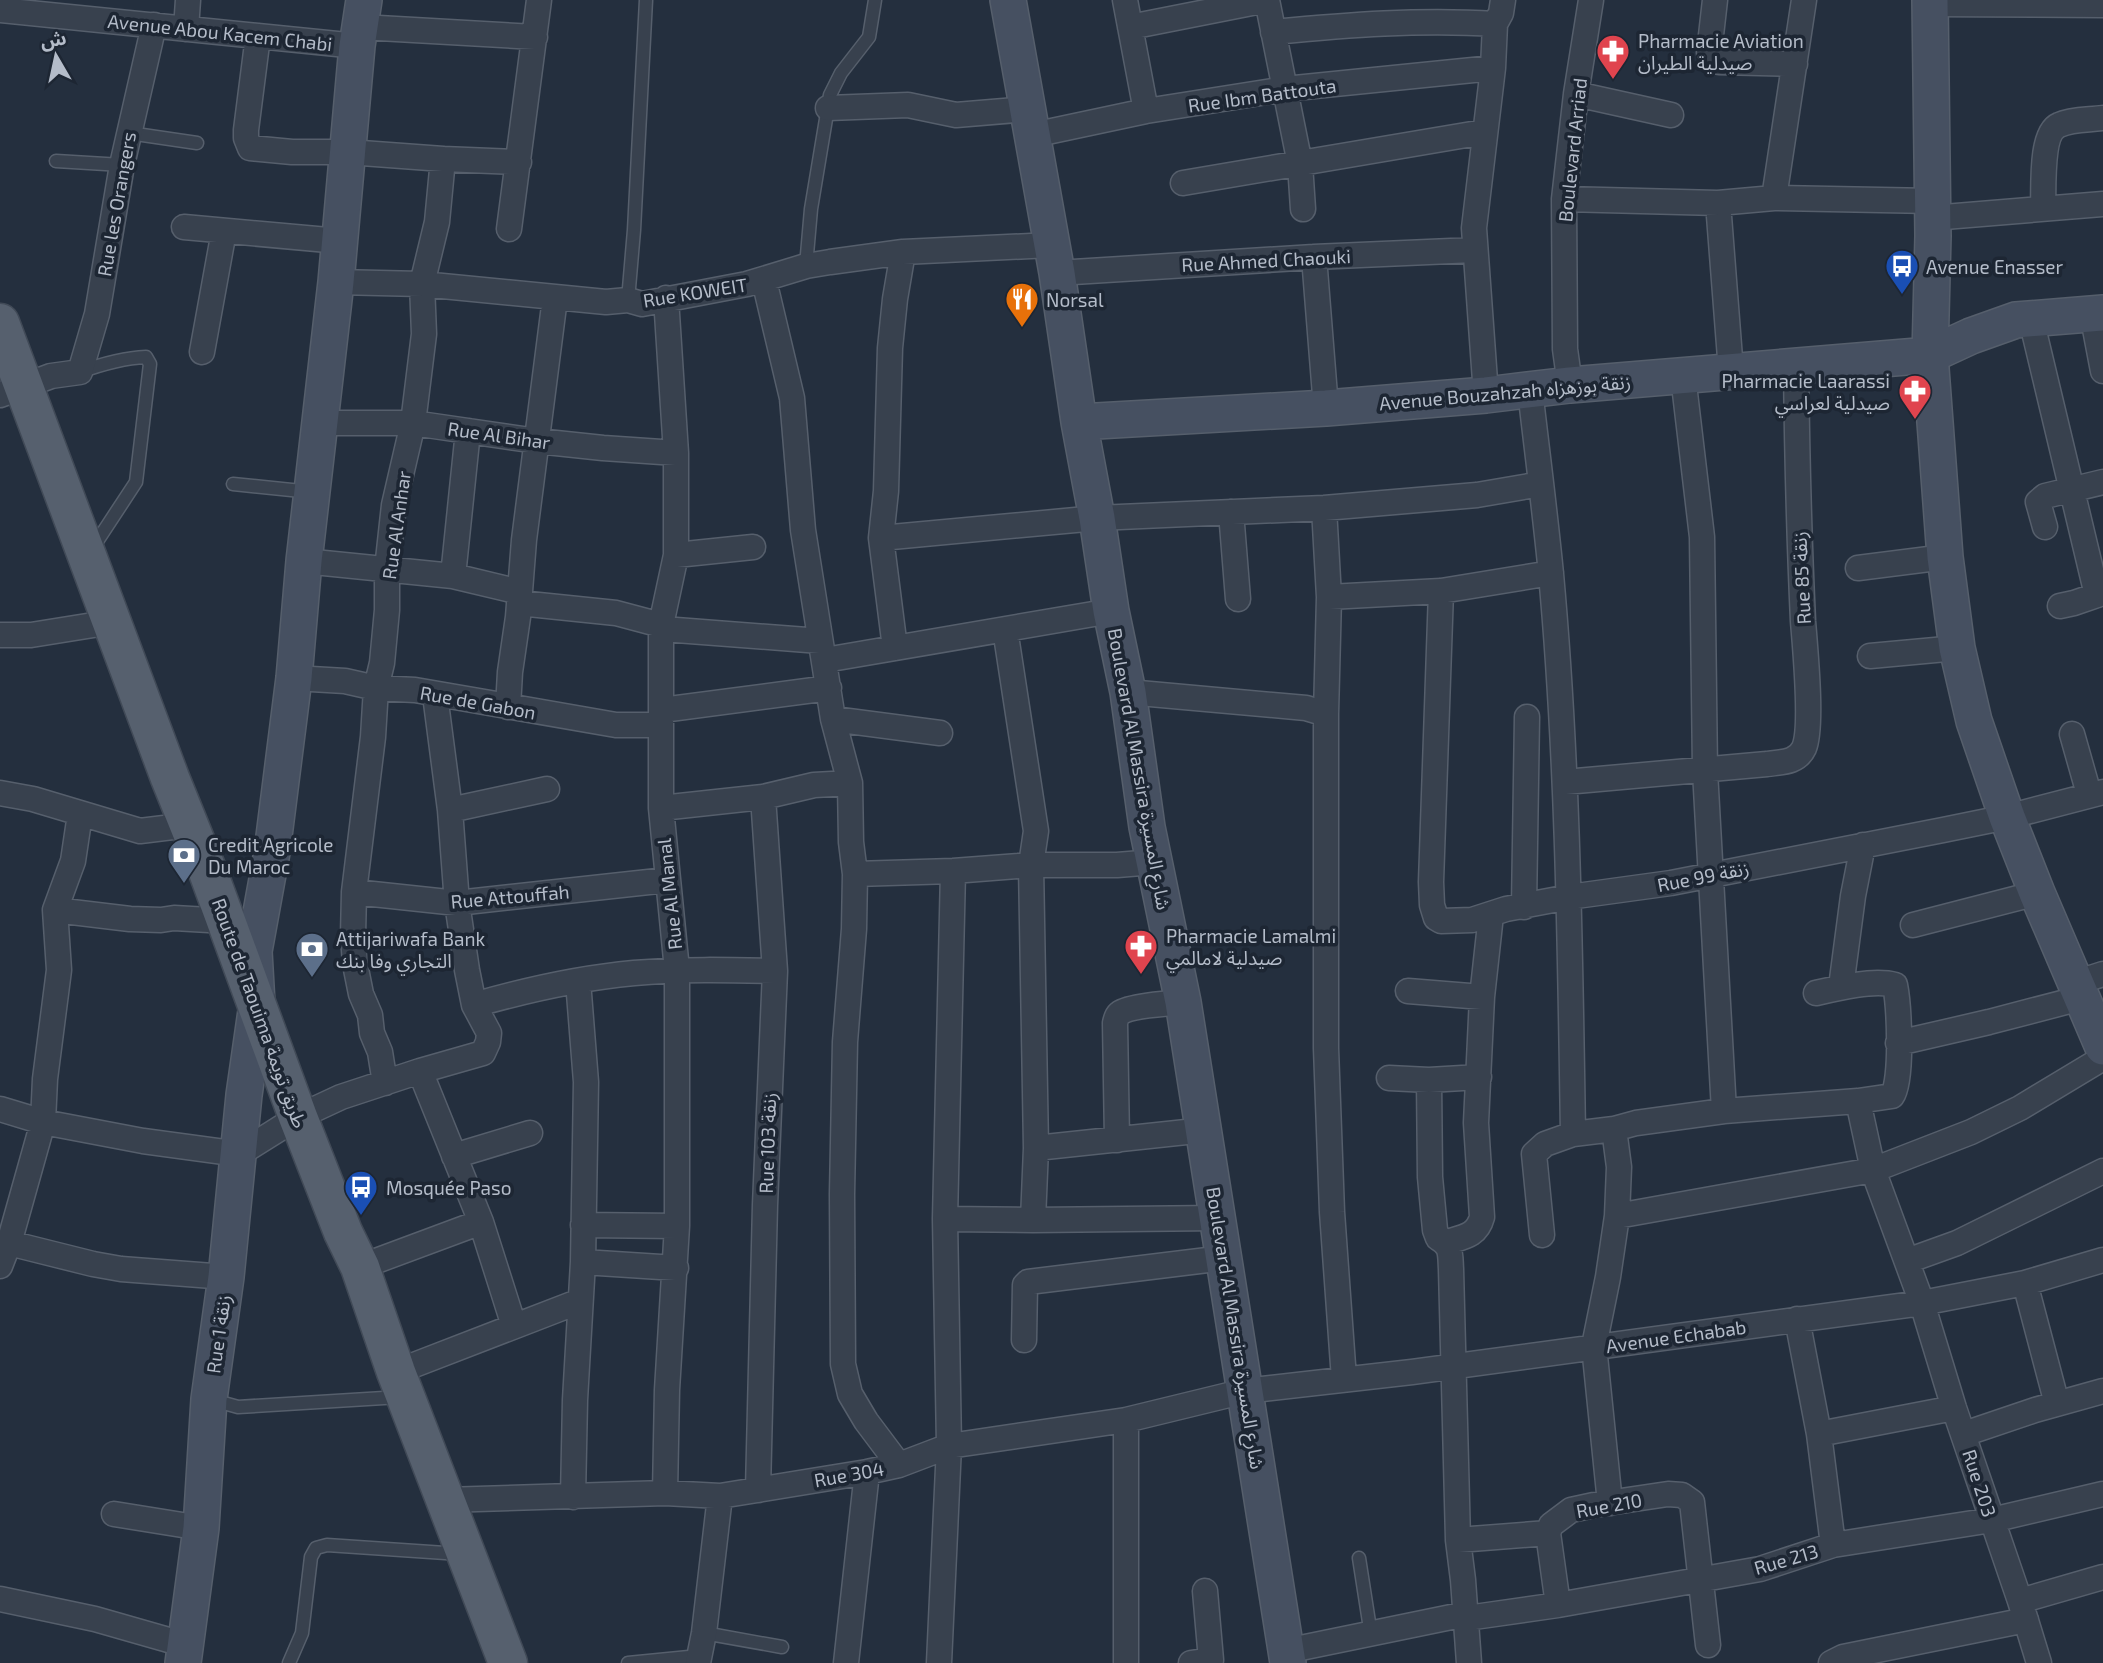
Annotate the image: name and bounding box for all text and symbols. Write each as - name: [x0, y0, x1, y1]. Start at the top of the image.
- street label: Avenue Abou Kacem Chabi: [107, 9, 333, 55]
- north arrow: [21, 21, 91, 91]
- text: ش: [39, 25, 68, 52]
- place label: Pharmacie Aviation صيدلية الطيران: [1638, 29, 1804, 75]
- pharmacy icon: Pharmacie Aviation صيدلية الطيران: [1594, 32, 1632, 81]
- street label: Rue Ibm Battouta: [1186, 73, 1338, 117]
- street label: Boulevard Arriad: [1553, 77, 1591, 223]
- street label: Rue les Orangers: [92, 130, 140, 278]
- street label: Rue Ahmed Chaouki: [1181, 244, 1351, 276]
- bus stop icon: Avenue Enasser: [1883, 247, 1921, 296]
- place label: Avenue Enasser: [1926, 255, 2064, 278]
- street label: Rue KOWEIT: [641, 272, 749, 312]
- restaurant icon: Norsal: [1003, 280, 1041, 329]
- place label: Norsal: [1046, 288, 1104, 311]
- place label: Pharmacie Laarassi صيدلية لعراسي: [1721, 369, 1890, 418]
- street label: Avenue Bouzahzah زنقة بوزهزاه: [1378, 370, 1632, 415]
- pharmacy icon: Pharmacie Laarassi صيدلية لعراسي: [1896, 372, 1934, 421]
- street label: Rue Al Bihar: [446, 416, 552, 454]
- street label: Rue Al Anhar: [377, 469, 415, 581]
- street label: Rue 85 زنقة: [1787, 531, 1816, 625]
- street label: Boulevard Al Massira شارع المسيرة: [1101, 626, 1176, 912]
- street label: Rue de Gabon: [418, 680, 538, 724]
- place label: Credit Agricole Du Maroc: [208, 833, 334, 878]
- bank icon: Credit Agricole Du Maroc: [165, 836, 203, 885]
- street label: Rue Al Manal: [652, 837, 686, 951]
- street label: Rue 99 زنقة: [1655, 856, 1751, 897]
- street label: Rue Attouffah: [450, 879, 570, 913]
- street label: Route de Taouima طريق تويمة: [207, 895, 312, 1131]
- place label: Pharmacie Lamalmi صيدلية لامالمي: [1166, 924, 1336, 973]
- place label: Attijariwafa Bank التجاري وفا بنك: [336, 927, 485, 976]
- pharmacy icon: Pharmacie Lamalmi صيدلية لامالمي: [1122, 927, 1160, 976]
- bank icon: Attijariwafa Bank التجاري وفا بنك: [293, 930, 331, 979]
- street label: Rue 103 زنقة: [754, 1092, 781, 1194]
- bus stop icon: Mosquée Paso: [342, 1168, 380, 1217]
- place label: Mosquée Paso: [386, 1176, 511, 1199]
- street label: Boulevard Al Massira شارع المسيرة: [1199, 1185, 1270, 1471]
- street label: Rue 1 زنقة: [201, 1293, 236, 1375]
- street label: Avenue Echabab: [1604, 1315, 1748, 1357]
- street label: Rue 203: [1958, 1446, 2002, 1520]
- street label: Rue 304: [812, 1457, 886, 1491]
- street label: Rue 210: [1574, 1488, 1644, 1522]
- street label: Rue 213: [1751, 1539, 1821, 1579]

